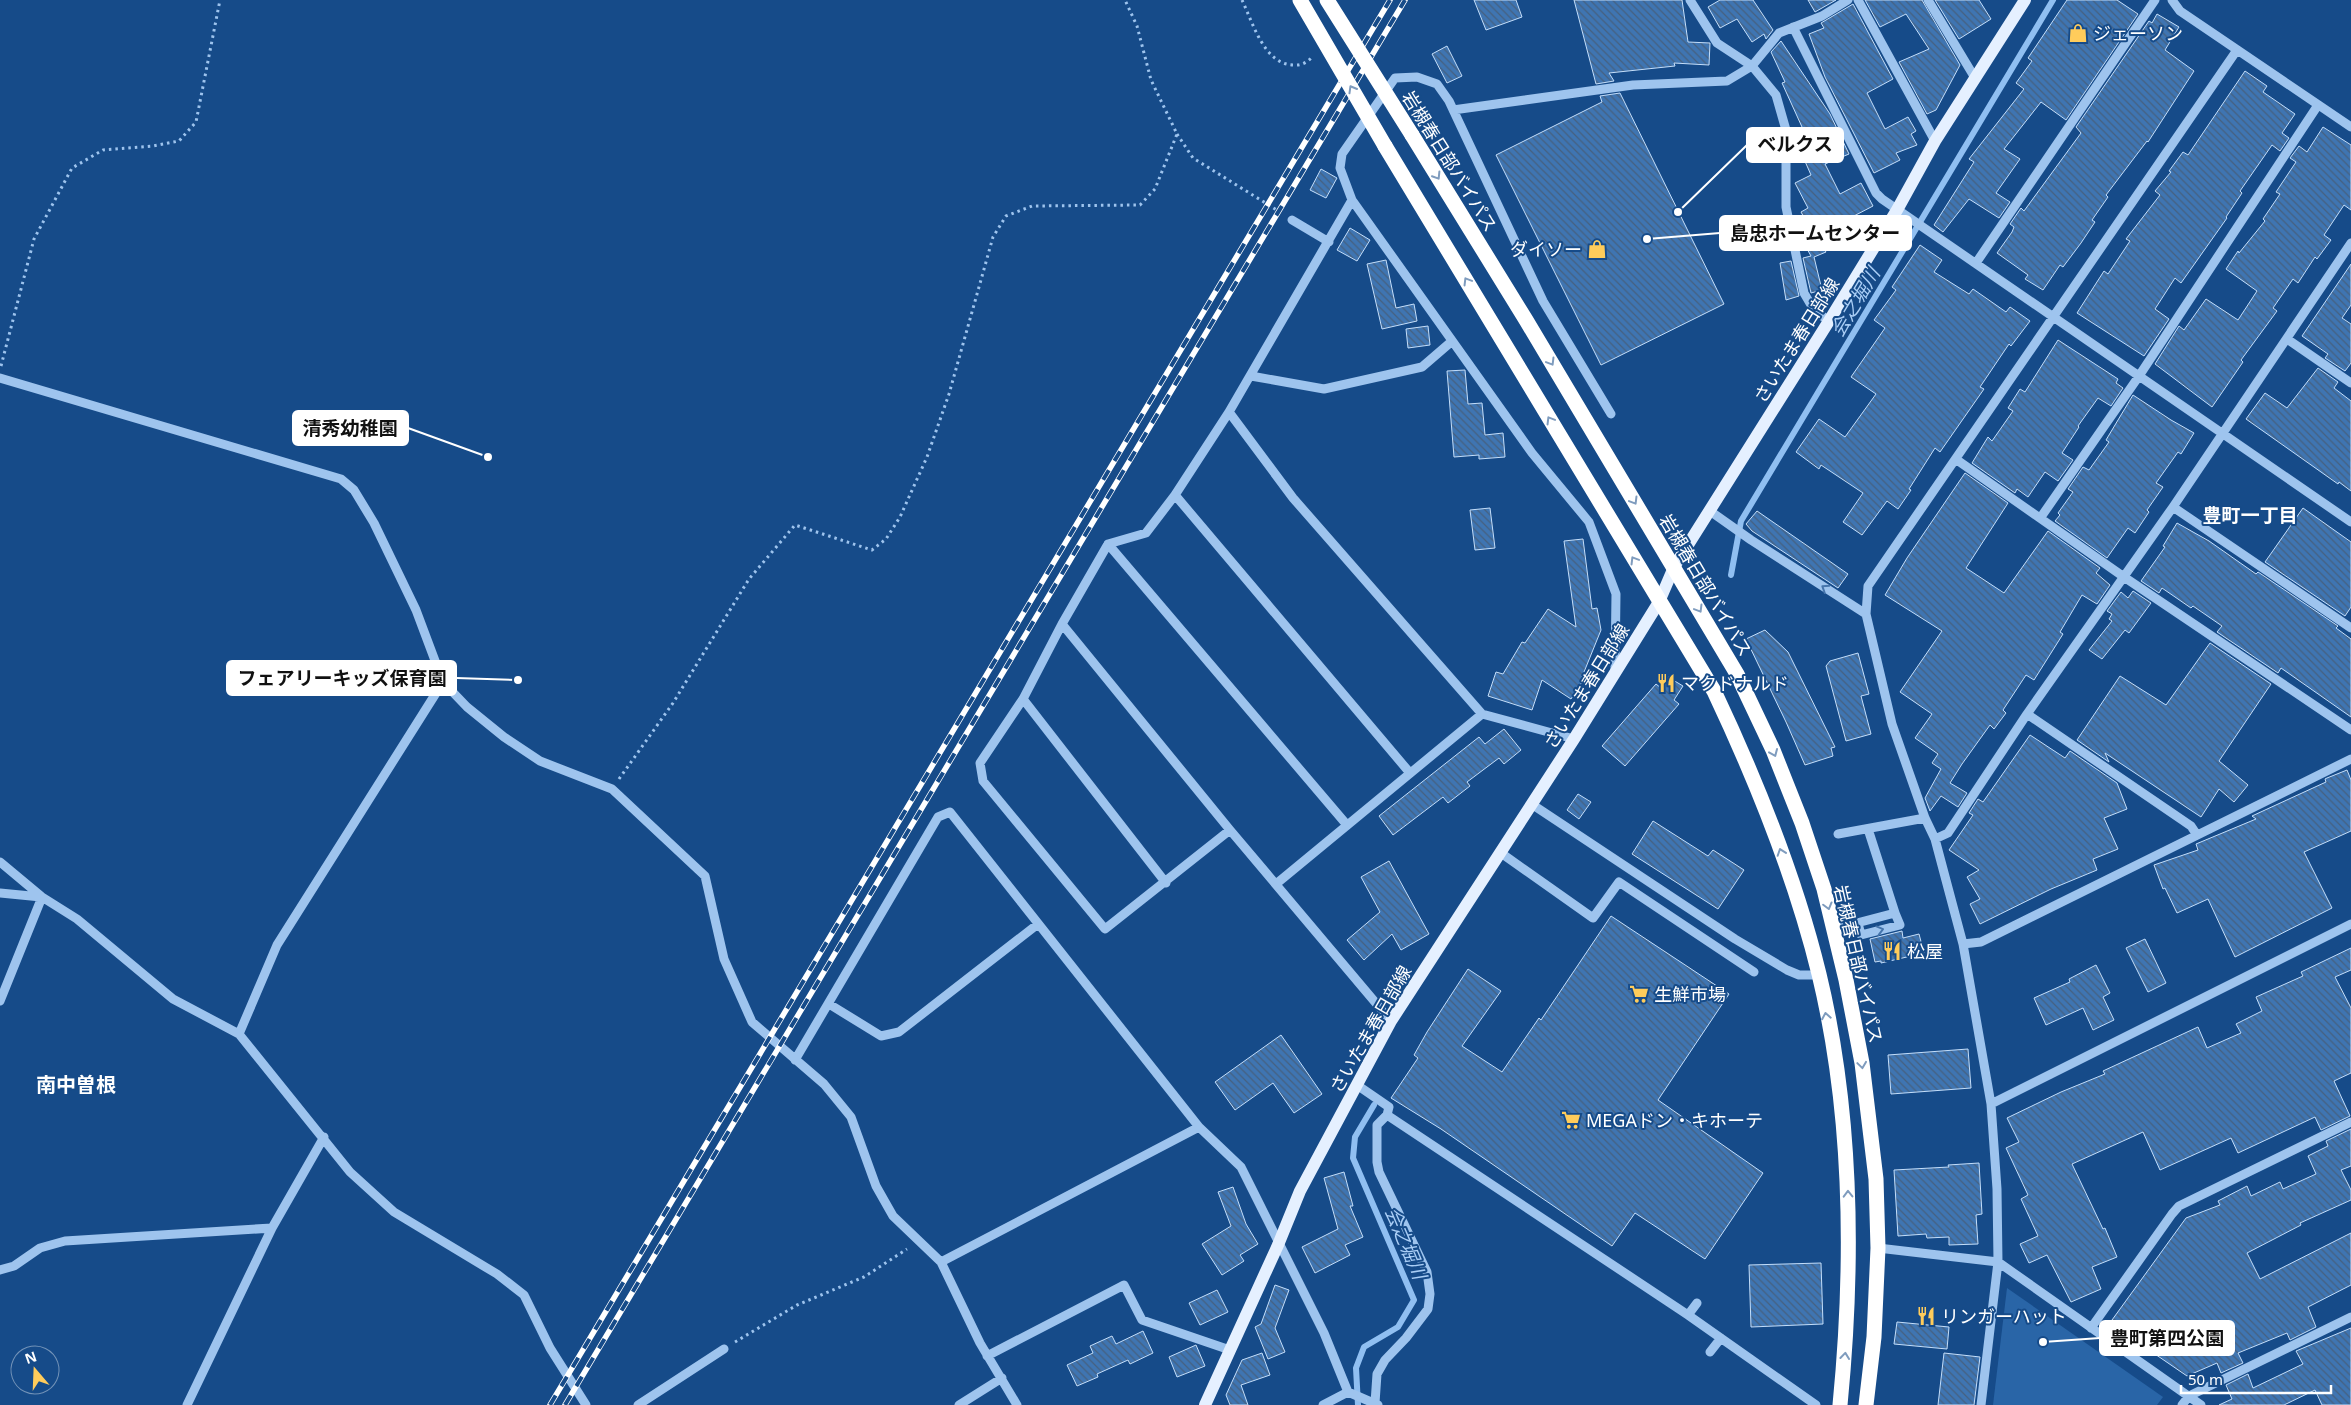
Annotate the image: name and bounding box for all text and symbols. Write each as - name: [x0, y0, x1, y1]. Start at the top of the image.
- place label: ジェーソン: [2093, 21, 2183, 45]
- shop icon: ジェーソン: [2067, 22, 2089, 44]
- one-way arrow: [1348, 85, 1358, 94]
- street label: 岩槻春日部バイパス: [1397, 86, 1503, 236]
- callout: ベルクス: [1747, 128, 1843, 162]
- text: ベルクス: [1757, 131, 1833, 157]
- one-way arrow: [1431, 171, 1441, 180]
- callout: 島忠ホームセンター: [1720, 216, 1911, 250]
- text: 島忠ホームセンター: [1730, 220, 1900, 246]
- place label: ダイソー: [1510, 237, 1582, 261]
- shop icon: ダイソー: [1586, 238, 1608, 260]
- water label: 会之堀川: [1824, 261, 1887, 341]
- street label: さいたま春日部線: [1748, 273, 1844, 407]
- one-way arrow: [1463, 277, 1473, 286]
- one-way arrow: [1544, 356, 1554, 365]
- callout: 清秀幼稚園: [293, 411, 408, 445]
- text: 清秀幼稚園: [302, 415, 398, 441]
- one-way arrow: [1547, 417, 1557, 426]
- one-way arrow: [1628, 496, 1638, 505]
- district label: 豊町一丁目: [2202, 502, 2298, 528]
- street label: 岩槻春日部バイパス: [1654, 510, 1758, 660]
- one-way arrow: [1630, 556, 1640, 565]
- one-way arrow: [1821, 585, 1831, 594]
- one-way arrow: [1692, 604, 1702, 613]
- street label: さいたま春日部線: [1538, 619, 1634, 753]
- callout: フェアリーキッズ保育園: [227, 661, 456, 695]
- text: フェアリーキッズ保育園: [237, 665, 447, 691]
- place label: マクドナルド: [1681, 671, 1789, 695]
- restaurant icon: マクドナルド: [1655, 672, 1677, 694]
- one-way arrow: [1767, 748, 1778, 757]
- one-way arrow: [1777, 848, 1787, 857]
- street label: 岩槻春日部バイパス: [1829, 883, 1889, 1045]
- one-way arrow: [1822, 902, 1833, 911]
- one-way arrow: [1876, 926, 1884, 936]
- place label: 松屋: [1907, 939, 1943, 963]
- restaurant icon: 松屋: [1881, 940, 1903, 962]
- street label: さいたま春日部線: [1324, 961, 1416, 1097]
- place label: 生鮮市場: [1654, 982, 1726, 1006]
- supermarket icon: 生鮮市場: [1628, 983, 1650, 1005]
- one-way arrow: [1822, 1011, 1832, 1020]
- one-way arrow: [1856, 1061, 1866, 1069]
- district label: 南中曽根: [36, 1071, 116, 1098]
- place label: MEGAドン・キホーテ: [1586, 1108, 1763, 1132]
- supermarket icon: MEGAドン・キホーテ: [1560, 1109, 1582, 1131]
- one-way arrow: [1843, 1190, 1853, 1198]
- water label: 会之堀川: [1379, 1203, 1434, 1285]
- place label: リンガーハット: [1941, 1304, 2067, 1328]
- restaurant icon: リンガーハット: [1915, 1305, 1937, 1327]
- callout: 豊町第四公園: [2100, 1321, 2234, 1355]
- text: 豊町第四公園: [2110, 1325, 2224, 1351]
- north arrow: [10, 1345, 60, 1395]
- text: N: [22, 1346, 39, 1368]
- one-way arrow: [1839, 1352, 1850, 1360]
- scale bar: [2181, 1362, 2331, 1394]
- text: 50 m: [2188, 1369, 2223, 1389]

